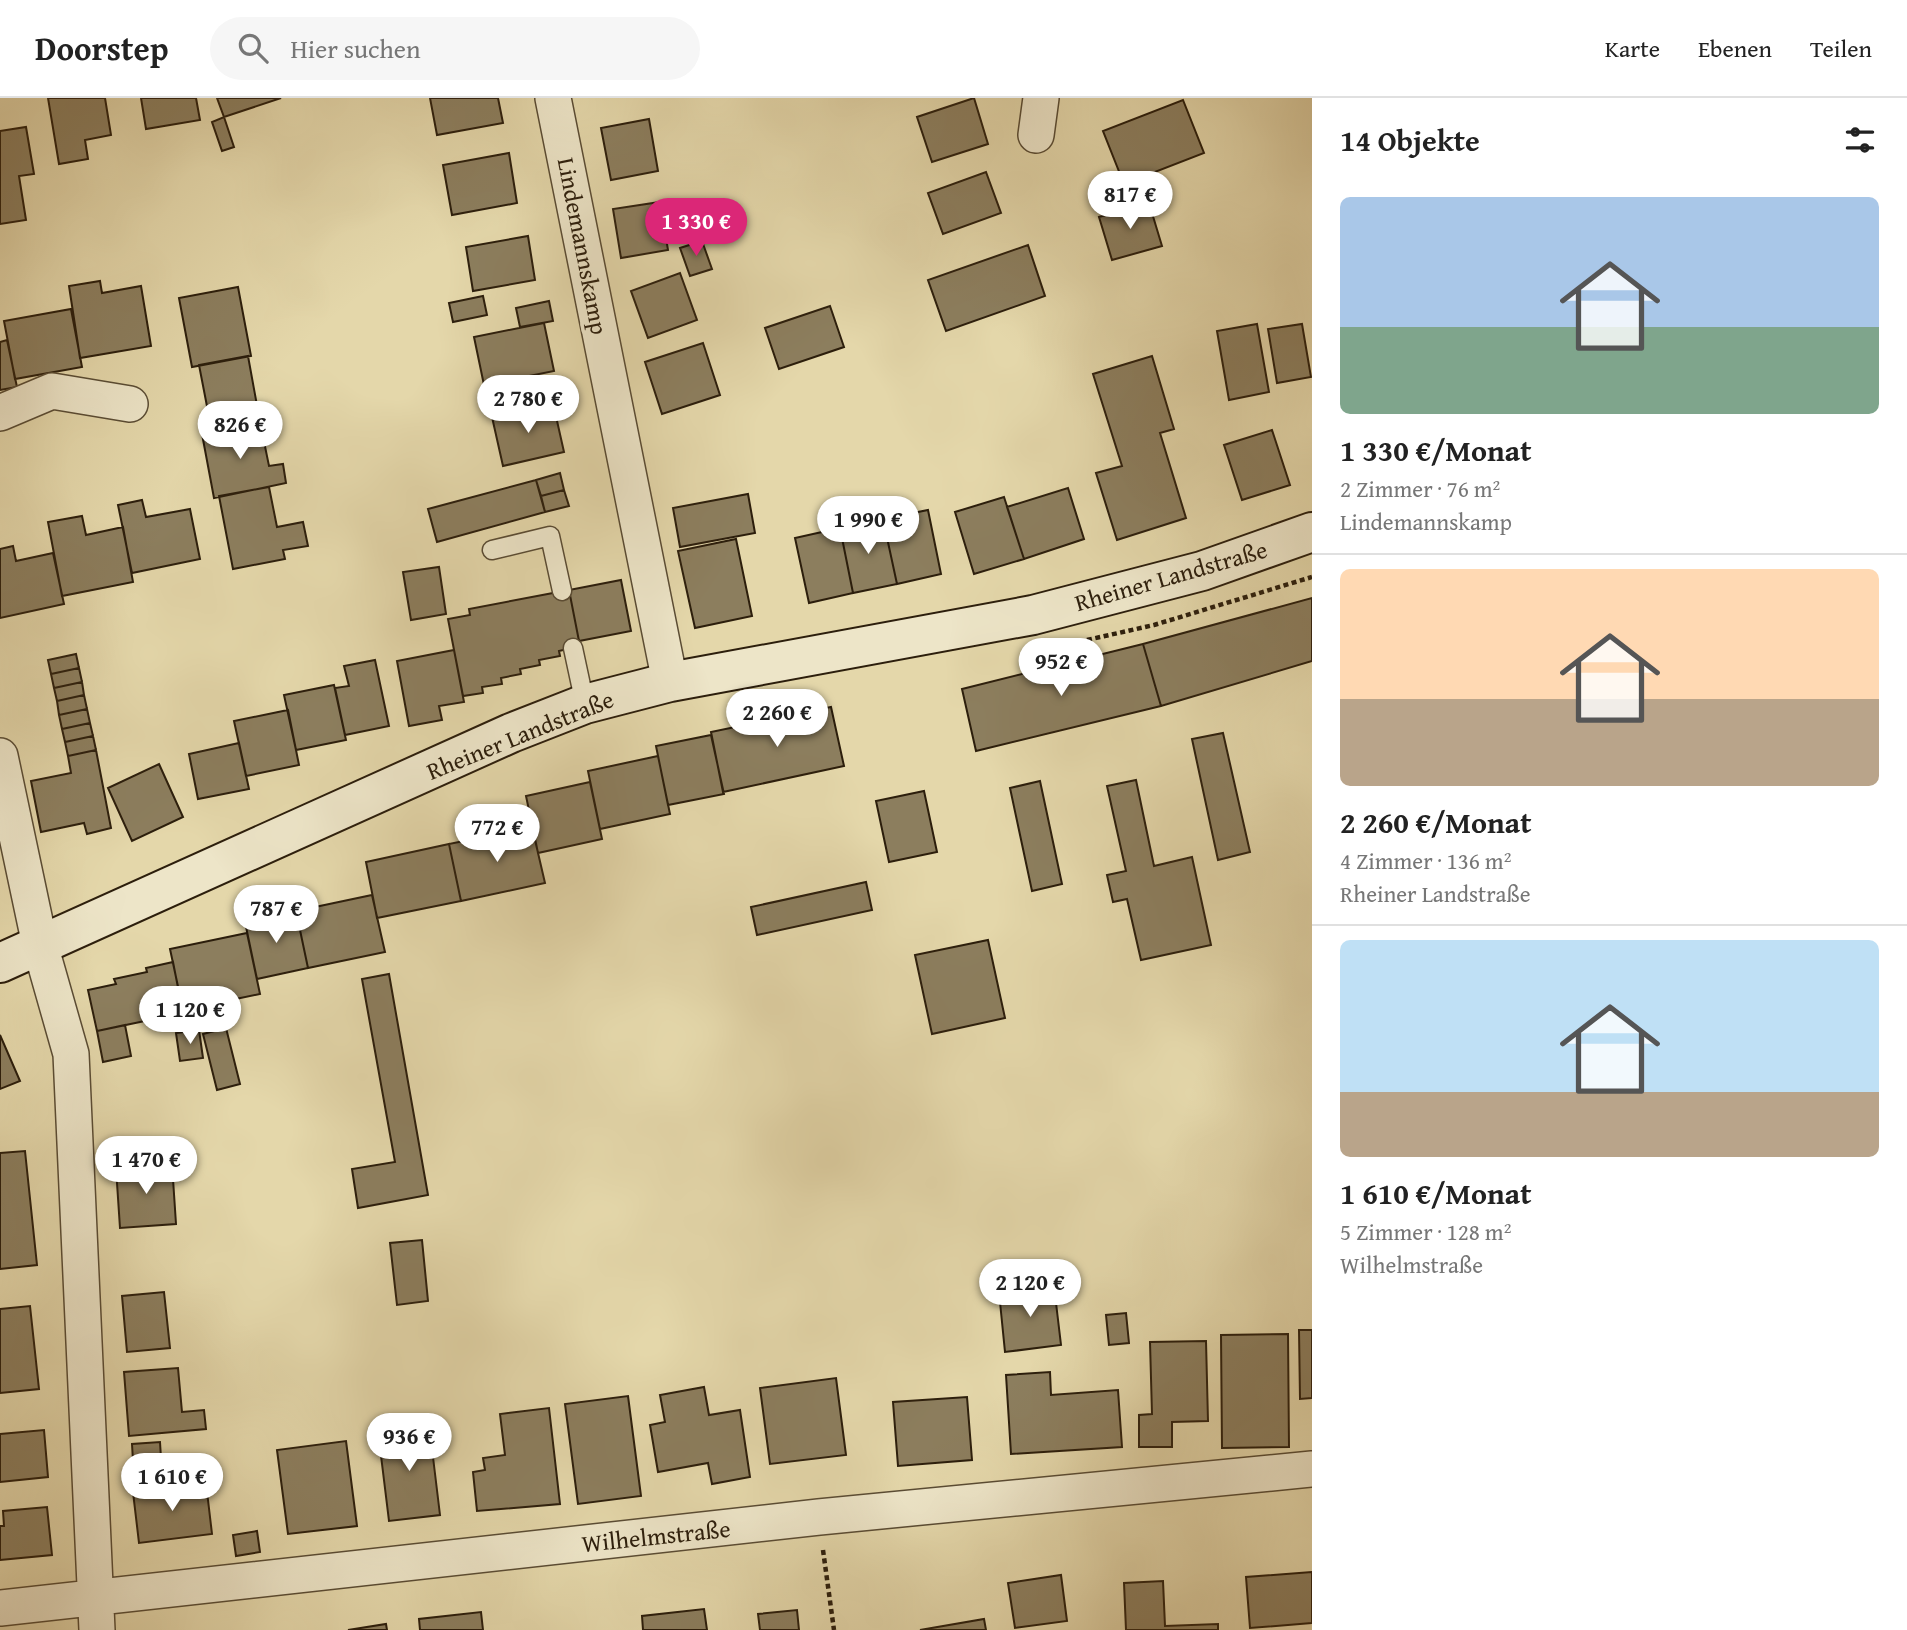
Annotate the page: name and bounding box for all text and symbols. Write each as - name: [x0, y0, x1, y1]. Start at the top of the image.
- search box: [210, 17, 700, 80]
- text: Doorstep: [35, 24, 168, 72]
- icon: search: [234, 29, 272, 67]
- text: Hier suchen: [290, 29, 421, 68]
- text: Karte: [1605, 31, 1660, 66]
- text: Ebenen: [1698, 31, 1772, 66]
- text: Teilen: [1810, 31, 1872, 66]
- text: 14 Objekte: [1340, 118, 1480, 162]
- icon: filters: [1841, 121, 1879, 159]
- street label: Lindemannskamp: [549, 155, 617, 337]
- pin: 817 €: [1081, 172, 1179, 231]
- text: 817 €: [1104, 177, 1156, 210]
- pin: 1 330 €: [631, 198, 761, 258]
- text: 1 330 €: [661, 204, 731, 237]
- icon: home: [1547, 243, 1673, 369]
- pin: 2 780 €: [463, 376, 593, 435]
- text: 2 780 €: [493, 381, 563, 414]
- pin: 826 €: [191, 402, 289, 461]
- text: 826 €: [214, 407, 266, 440]
- text: 1 330 €/Monat: [1340, 428, 1532, 472]
- text: 2 Zimmer · 76 m²: [1340, 472, 1500, 505]
- pin: 1 990 €: [803, 496, 933, 556]
- text: 1 990 €: [833, 502, 903, 535]
- text: Lindemannskamp: [1340, 505, 1512, 538]
- street label: Rheiner Landstraße: [1071, 532, 1271, 620]
- icon: home: [1547, 615, 1673, 741]
- pin: 952 €: [1012, 638, 1110, 698]
- text: 952 €: [1035, 644, 1087, 677]
- street label: Rheiner Landstraße: [421, 682, 619, 788]
- pin: 2 260 €: [712, 690, 842, 749]
- text: 2 260 €: [742, 695, 812, 728]
- text: 2 260 €/Monat: [1340, 800, 1532, 844]
- pin: 772 €: [448, 804, 546, 864]
- text: 772 €: [471, 810, 523, 843]
- text: 4 Zimmer · 136 m²: [1340, 844, 1511, 877]
- text: Rheiner Landstraße: [1340, 877, 1531, 910]
- pin: 787 €: [227, 886, 325, 945]
- text: 787 €: [250, 891, 302, 924]
- pin: 1 120 €: [125, 986, 255, 1046]
- icon: home: [1547, 986, 1673, 1112]
- text: 1 120 €: [155, 992, 225, 1025]
- pin: 1 470 €: [81, 1136, 211, 1196]
- text: 1 470 €: [111, 1142, 181, 1175]
- text: 1 610 €/Monat: [1340, 1171, 1532, 1215]
- text: 5 Zimmer · 128 m²: [1340, 1215, 1511, 1248]
- text: Wilhelmstraße: [1340, 1248, 1483, 1281]
- pin: 2 120 €: [965, 1260, 1095, 1319]
- text: 2 120 €: [995, 1265, 1065, 1298]
- pin: 936 €: [360, 1414, 458, 1473]
- text: 936 €: [383, 1419, 435, 1452]
- pin: 1 610 €: [107, 1454, 237, 1513]
- text: 1 610 €: [137, 1459, 207, 1492]
- street label: Wilhelmstraße: [580, 1511, 732, 1561]

